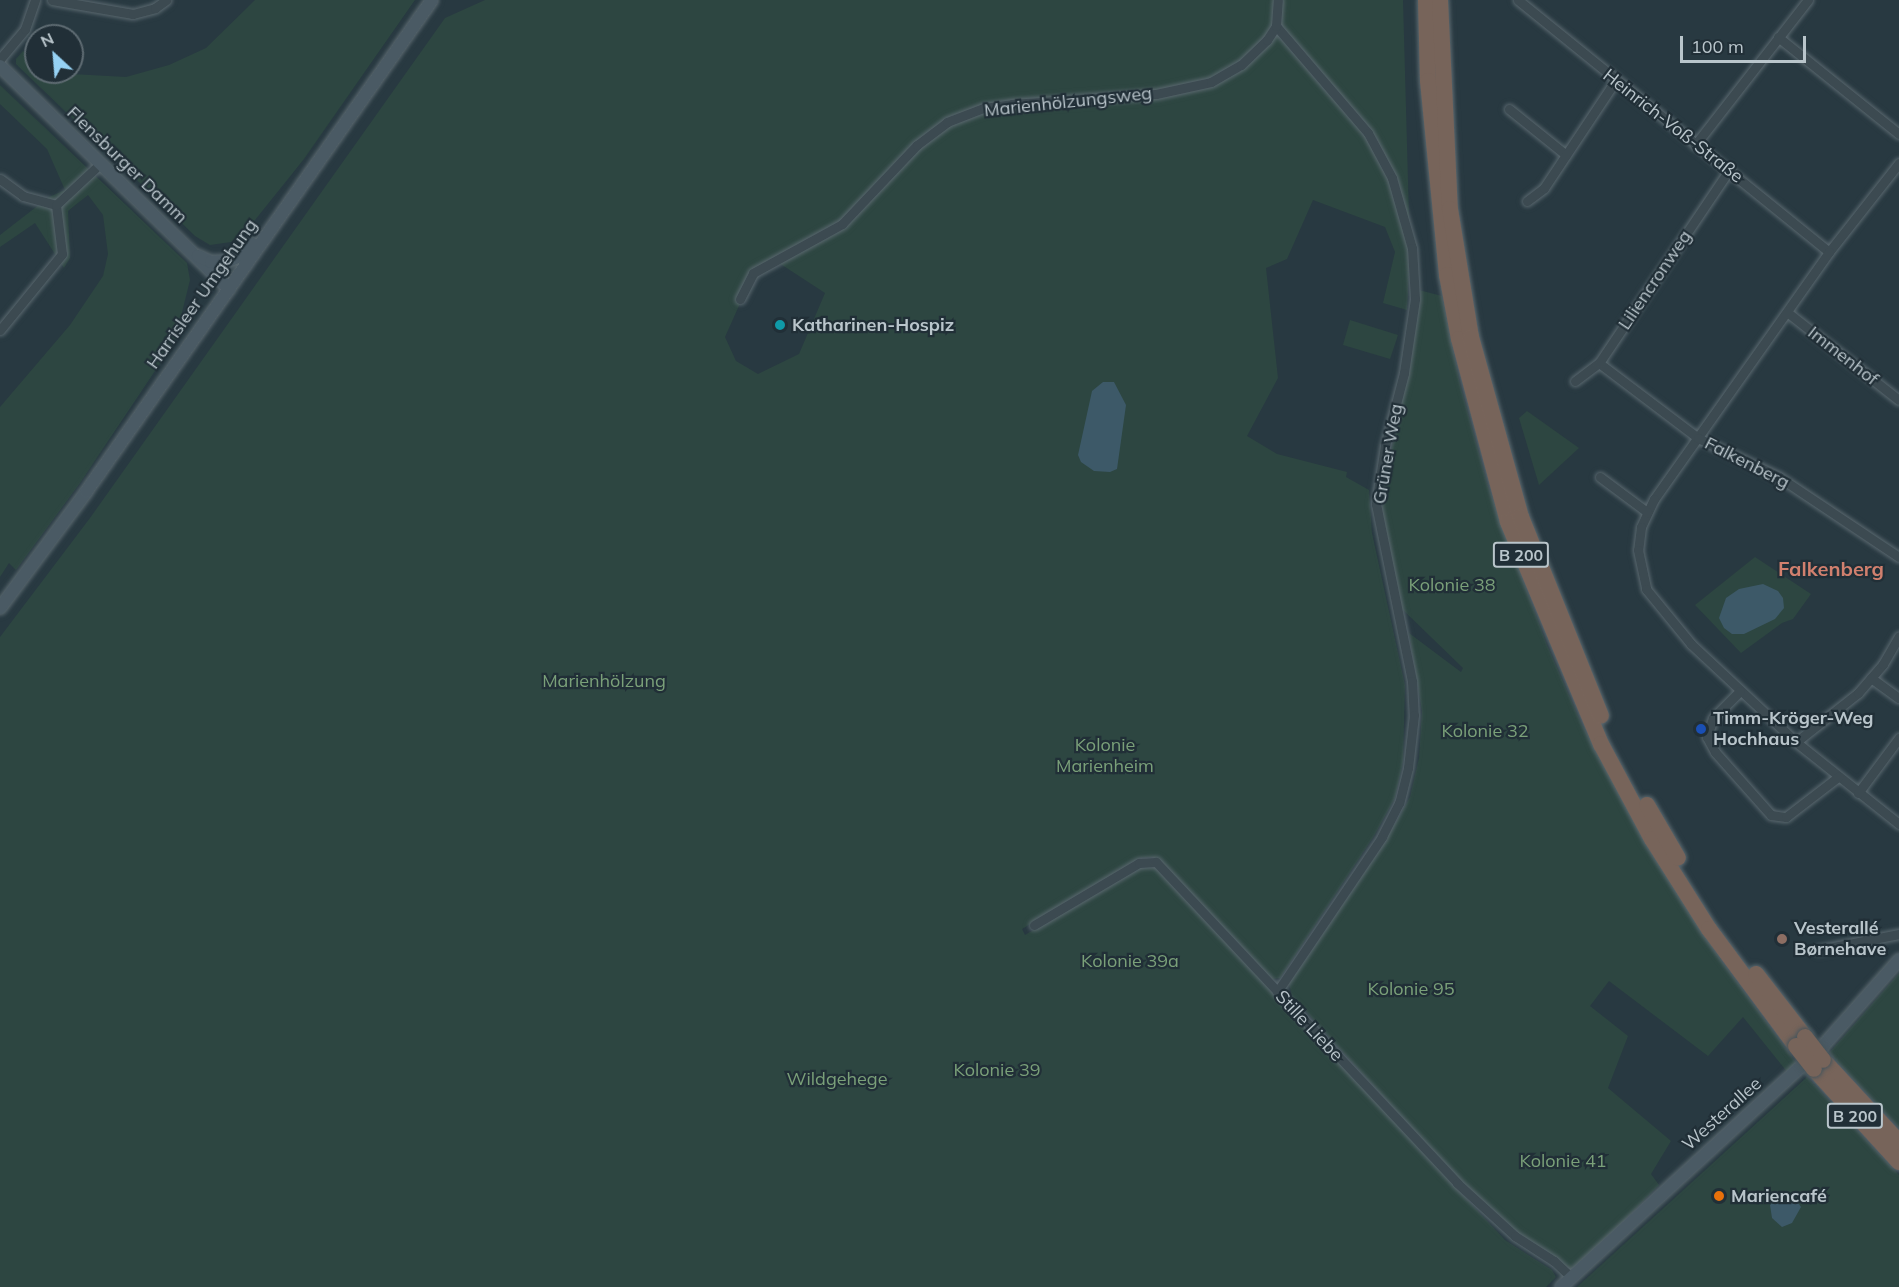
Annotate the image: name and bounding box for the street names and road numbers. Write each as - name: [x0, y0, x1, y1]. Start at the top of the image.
- street label: Heinrich-Voß-Straße: [1599, 65, 1747, 187]
- street label: Marienhölzungsweg: [983, 82, 1153, 122]
- street label: Flensburger Damm: [62, 102, 192, 228]
- street label: Harrisleer Umgehung: [142, 215, 262, 373]
- street label: Liliencronweg: [1614, 226, 1696, 334]
- street label: Immenhof: [1803, 322, 1883, 390]
- street label: Grüner Weg: [1369, 402, 1407, 506]
- street label: Falkenberg: [1701, 432, 1793, 494]
- road number: B 200: [1492, 542, 1550, 568]
- street label: Stille Liebe: [1271, 986, 1347, 1066]
- street label: Westerallee: [1678, 1073, 1766, 1155]
- road number: B 200: [1826, 1103, 1884, 1129]

